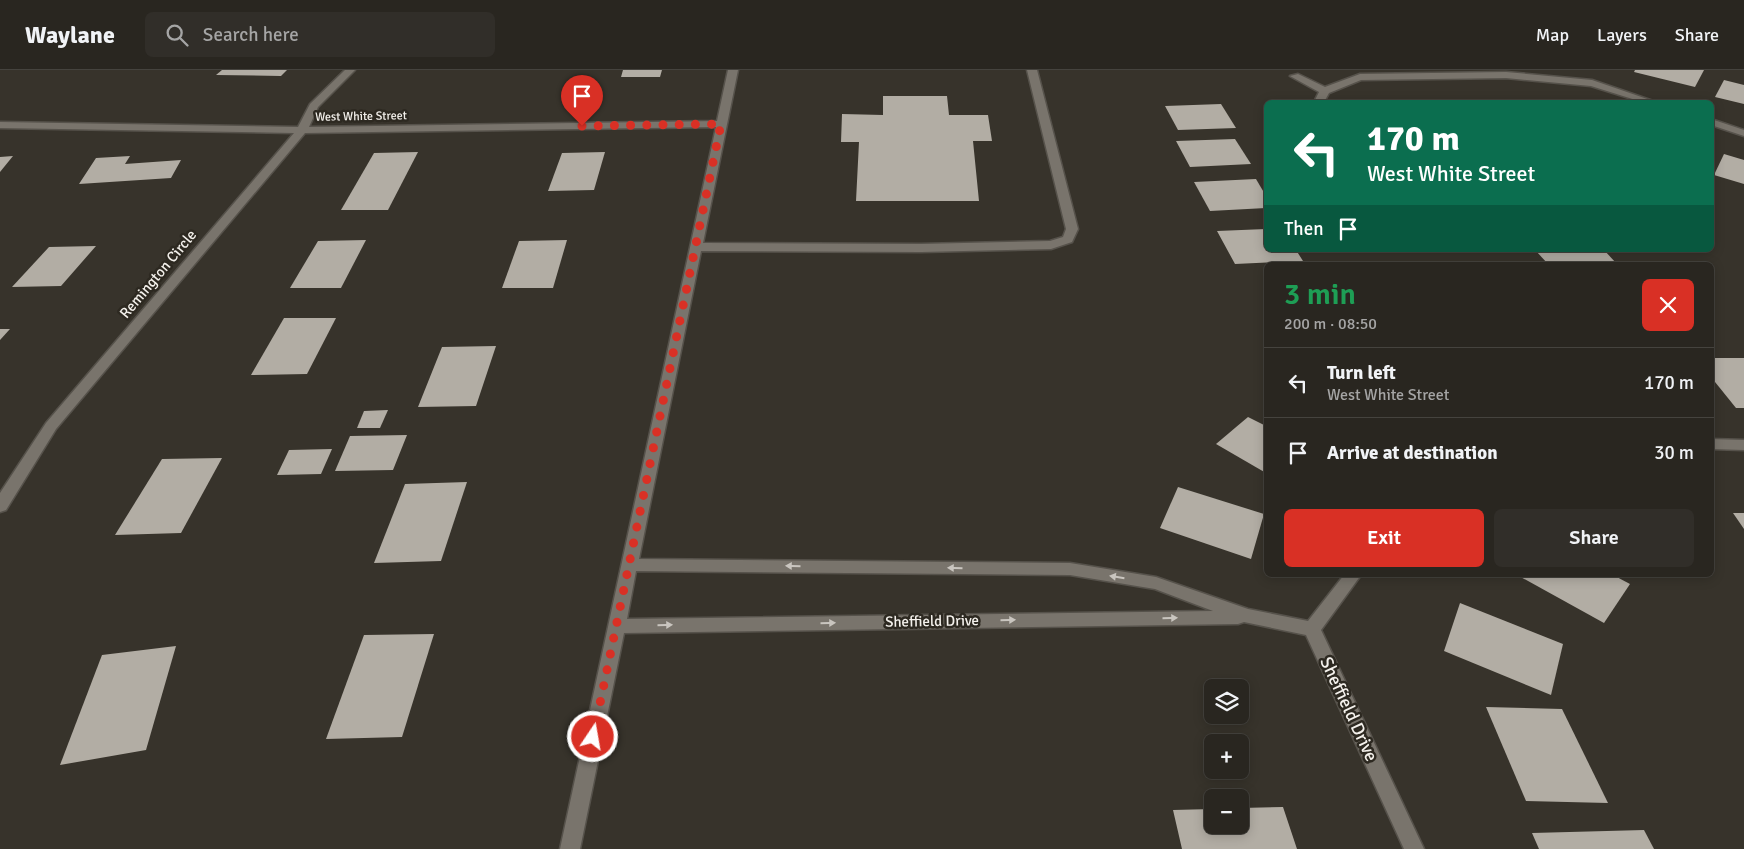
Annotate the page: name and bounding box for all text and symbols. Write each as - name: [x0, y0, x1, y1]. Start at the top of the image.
- search box: [145, 12, 495, 57]
- text: Waylane: [25, 20, 115, 50]
- icon: search: [163, 21, 191, 49]
- text: Search here: [203, 23, 299, 47]
- text: Map: [1536, 24, 1569, 46]
- text: Layers: [1597, 24, 1647, 46]
- text: Share: [1675, 24, 1719, 46]
- pin: [561, 75, 603, 126]
- icon: arrive: [568, 82, 596, 110]
- street label: West White Street: [315, 108, 407, 125]
- text: 170 m: [1367, 117, 1460, 160]
- icon: left: [1284, 120, 1349, 185]
- text: West White Street: [1367, 160, 1535, 187]
- icon: arrive: [1334, 215, 1362, 243]
- text: Then: [1284, 217, 1324, 241]
- street label: Remington Circle: [116, 226, 200, 322]
- text: 3 min: [1284, 276, 1356, 313]
- button: close: [1642, 279, 1694, 331]
- text: 200 m · 08:50: [1284, 314, 1377, 334]
- text: Turn left: [1327, 361, 1396, 385]
- icon: left: [1284, 369, 1312, 397]
- text: 170 m: [1644, 371, 1694, 395]
- text: West White Street: [1327, 385, 1449, 405]
- icon: arrive: [1284, 439, 1312, 467]
- text: Arrive at destination: [1327, 441, 1498, 465]
- text: 30 m: [1654, 441, 1694, 465]
- button: Exit: [1284, 509, 1484, 567]
- button: Share: [1494, 509, 1694, 567]
- one-way arrow: [784, 562, 800, 570]
- one-way arrow: [947, 564, 963, 572]
- one-way arrow: [1109, 572, 1125, 580]
- street label: Sheffield Drive: [885, 611, 979, 631]
- one-way arrow: [1163, 613, 1179, 621]
- one-way arrow: [1000, 616, 1016, 624]
- one-way arrow: [820, 618, 836, 626]
- one-way arrow: [658, 621, 674, 629]
- street label: Sheffield Drive: [1315, 653, 1383, 765]
- map controls: [1204, 679, 1249, 834]
- button: layers: [1204, 679, 1249, 724]
- position arrow: [566, 710, 618, 762]
- button: +: [1204, 734, 1249, 779]
- button: −: [1204, 789, 1249, 834]

